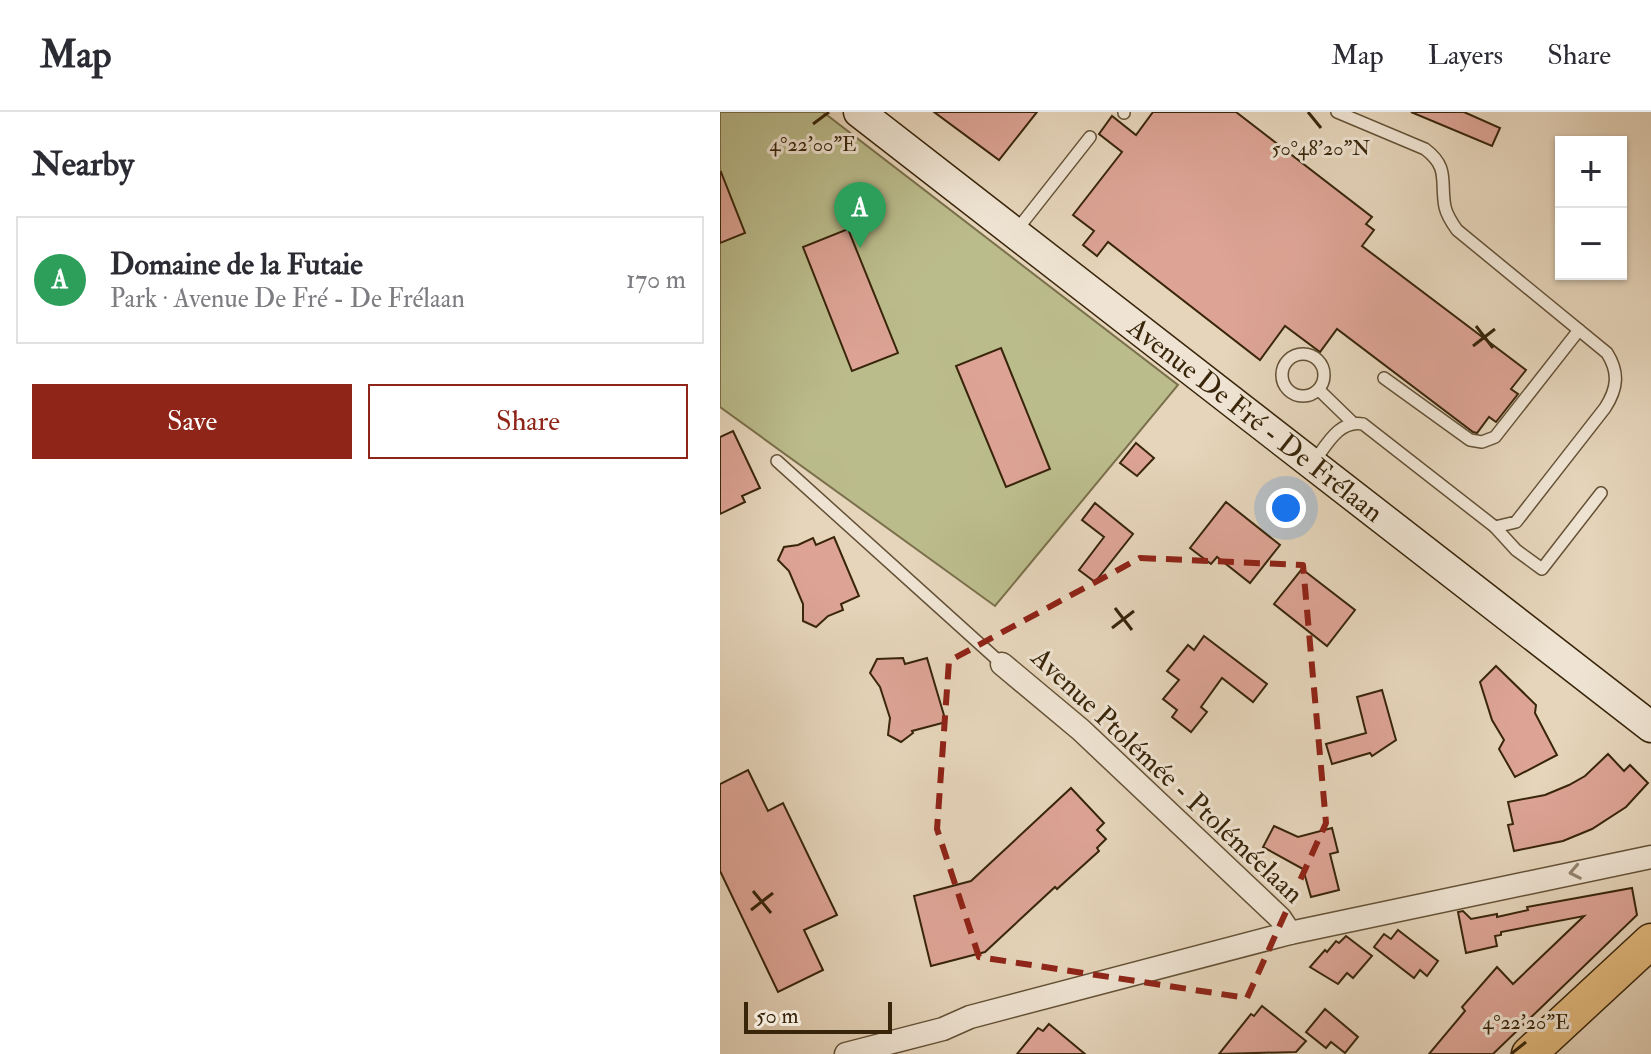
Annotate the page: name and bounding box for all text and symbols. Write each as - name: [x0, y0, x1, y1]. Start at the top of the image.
- text: Map: [40, 31, 111, 79]
- text: Map: [1331, 38, 1384, 73]
- text: Layers: [1428, 38, 1503, 73]
- text: Share: [1547, 38, 1611, 73]
- text: 4°22'00"E: [770, 132, 856, 157]
- text: 50°48'20"N: [1272, 136, 1370, 161]
- map controls: [1555, 136, 1627, 280]
- button: +: [1555, 136, 1627, 208]
- text: Nearby: [32, 143, 134, 186]
- pin: A: [834, 182, 886, 248]
- button: −: [1555, 208, 1627, 280]
- text: Domaine de la Futaie: [110, 246, 363, 283]
- text: A: [52, 264, 68, 296]
- text: 170 m: [626, 264, 686, 296]
- text: Park · Avenue De Fré - De Frélaan: [110, 283, 465, 315]
- street label: Avenue De Fré - De Frélaan: [1120, 309, 1390, 530]
- button: Save: [32, 384, 352, 459]
- button: Share: [368, 384, 688, 459]
- your location: [1266, 488, 1306, 528]
- street label: Avenue Ptolémée - Ptoléméelaan: [1023, 640, 1310, 911]
- one-way arrow: [1568, 863, 1582, 880]
- scale bar: [744, 998, 892, 1034]
- text: 50 m: [756, 1002, 798, 1030]
- text: 4°22'20"E: [1483, 1010, 1569, 1035]

